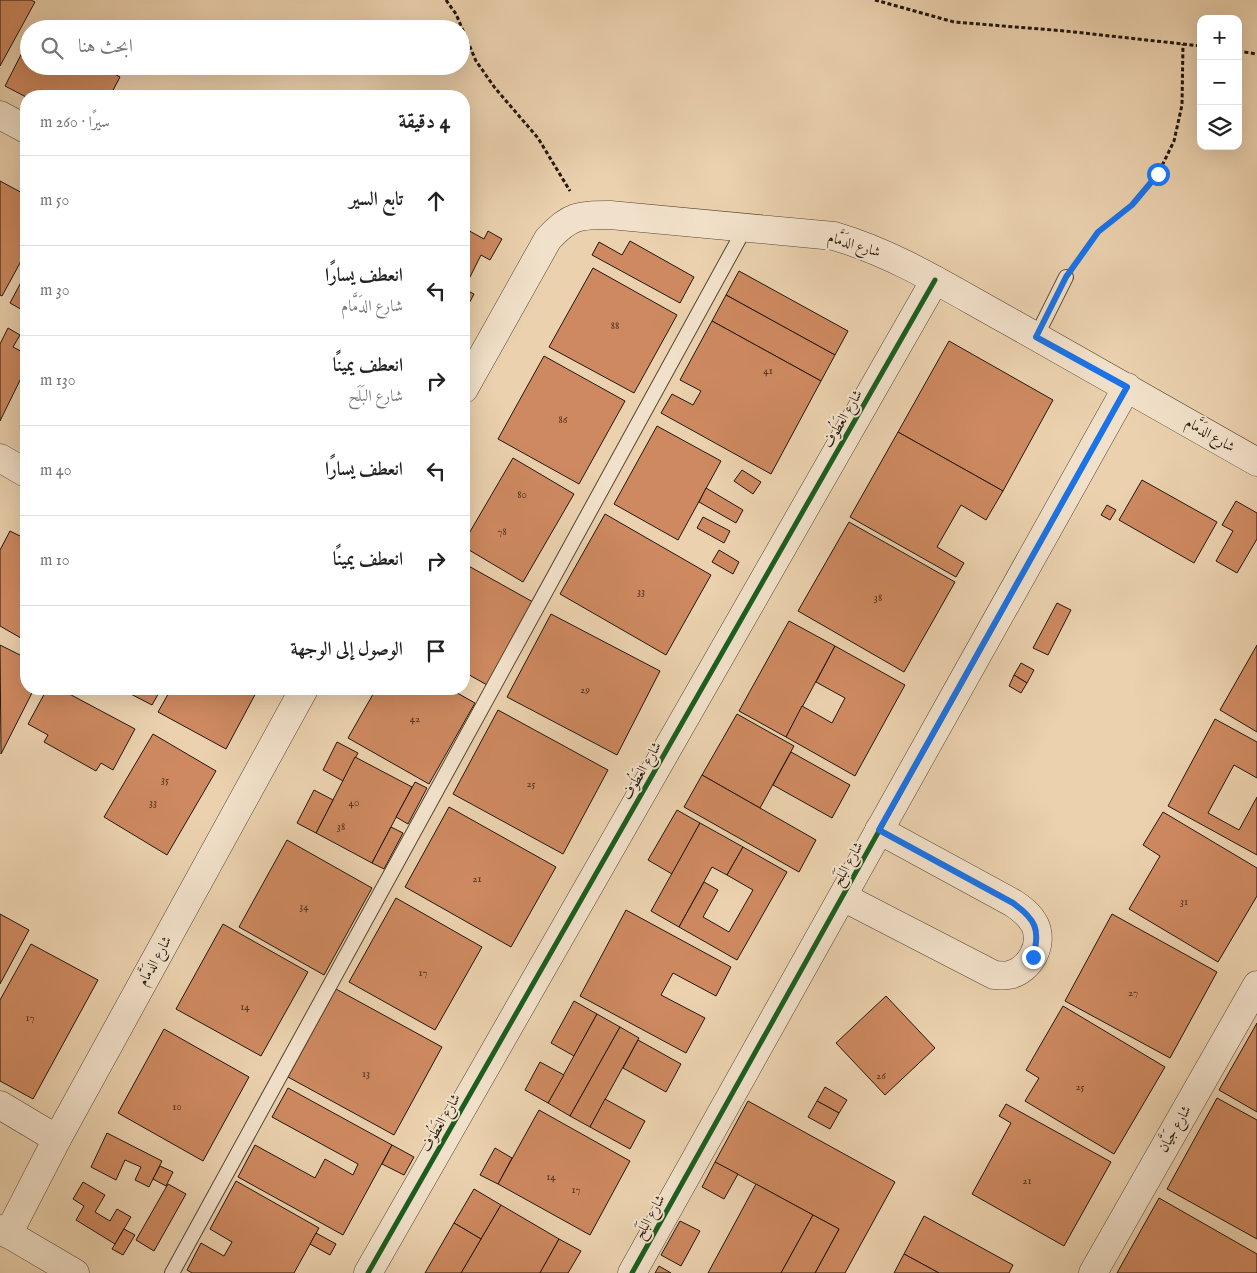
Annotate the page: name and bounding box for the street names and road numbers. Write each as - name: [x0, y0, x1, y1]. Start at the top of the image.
- street label: شارع الدَمَّام: [825, 225, 884, 264]
- street label: شارع العَطُوف: [816, 385, 869, 452]
- street label: شارع الدَمَّام: [1181, 410, 1240, 459]
- street label: شارع العَطُوف: [615, 737, 668, 804]
- street label: شارع البَلَح: [827, 838, 870, 891]
- street label: شارع الدَمَّام: [131, 931, 179, 991]
- street label: شارع العَطُوف: [414, 1089, 467, 1156]
- street label: شارع جَيَّان: [1151, 1100, 1197, 1157]
- street label: شارع البَلَح: [629, 1191, 672, 1244]

